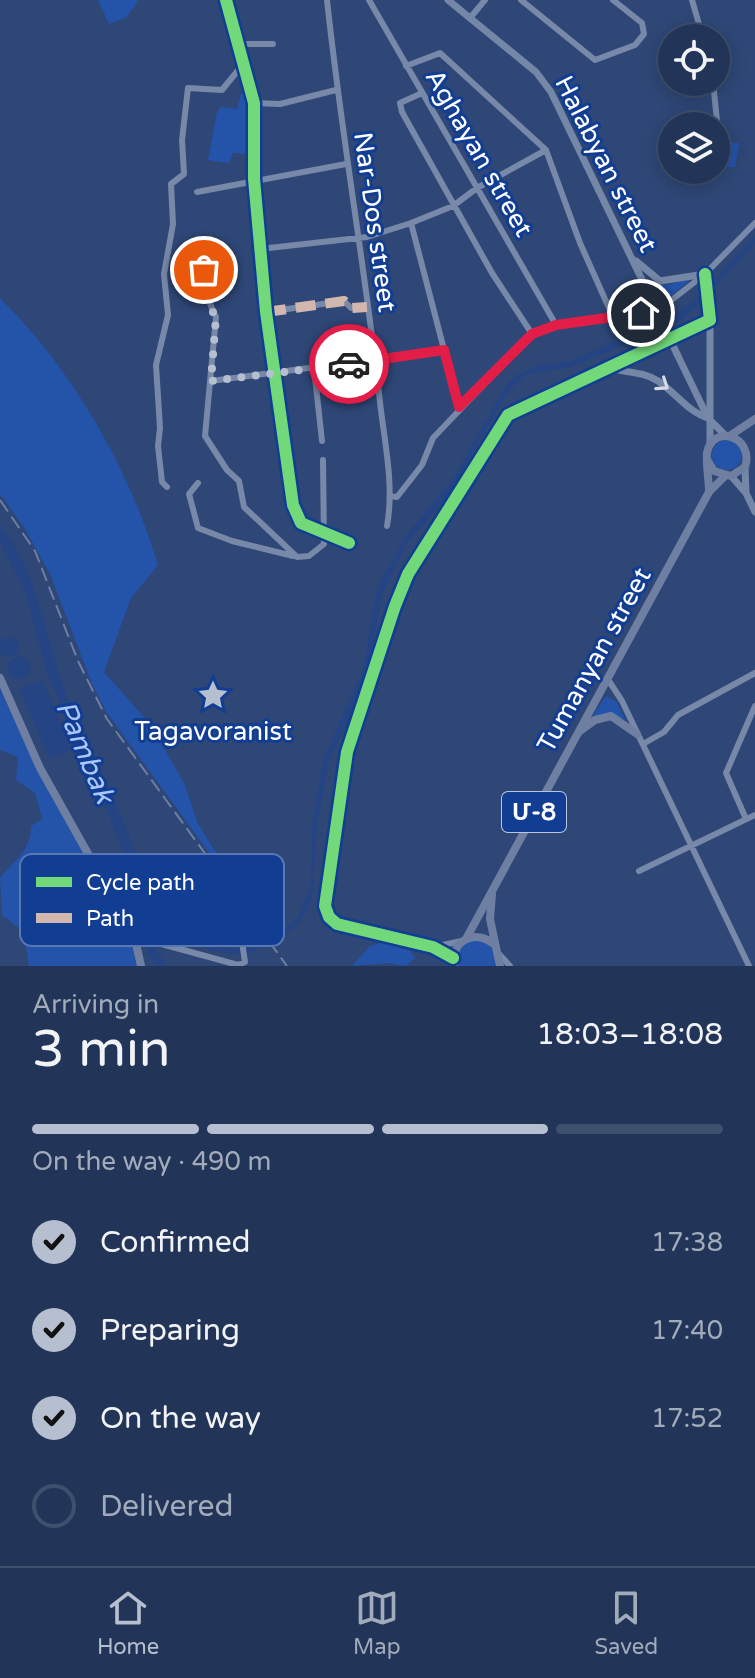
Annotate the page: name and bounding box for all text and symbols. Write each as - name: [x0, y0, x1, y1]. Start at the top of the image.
- map controls: [658, 24, 730, 184]
- button: locate: [658, 24, 730, 96]
- street label: Aghayan street: [419, 64, 539, 242]
- street label: Halabyan street: [548, 71, 664, 257]
- button: layers: [658, 112, 730, 184]
- street label: Nar-Dos street: [347, 130, 403, 314]
- pin: [170, 236, 238, 304]
- icon: bag: [182, 248, 226, 292]
- pin: [607, 279, 675, 347]
- icon: home: [619, 291, 663, 335]
- courier: [309, 324, 389, 404]
- icon: car: [327, 342, 371, 386]
- one-way arrow: [654, 375, 668, 390]
- street label: Tumanyan street: [530, 562, 658, 758]
- place icon: Tagavoranist: [196, 678, 230, 712]
- water label: Pambak: [48, 696, 122, 810]
- place label: Tagavoranist: [134, 716, 292, 747]
- road number: Մ-8: [502, 792, 566, 832]
- legend: [20, 854, 284, 946]
- text: Cycle path: [86, 870, 195, 896]
- text: Path: [86, 906, 134, 932]
- text: Arriving in: [32, 989, 159, 1020]
- text: 18:03–18:08: [536, 1016, 723, 1053]
- text: 3 min: [32, 1018, 171, 1081]
- text: On the way · 490 m: [32, 1146, 271, 1177]
- icon: check: [32, 1220, 76, 1264]
- text: Confirmed: [100, 1224, 251, 1261]
- text: 17:38: [651, 1227, 723, 1258]
- icon: check: [32, 1308, 76, 1352]
- text: Preparing: [100, 1312, 240, 1349]
- text: 17:40: [651, 1315, 723, 1346]
- icon: check: [32, 1396, 76, 1440]
- text: On the way: [100, 1400, 261, 1437]
- text: 17:52: [651, 1403, 723, 1434]
- text: Delivered: [100, 1488, 234, 1525]
- tab: Home: [97, 1586, 159, 1660]
- tab: Map: [353, 1586, 401, 1660]
- tab: Saved: [594, 1586, 658, 1660]

